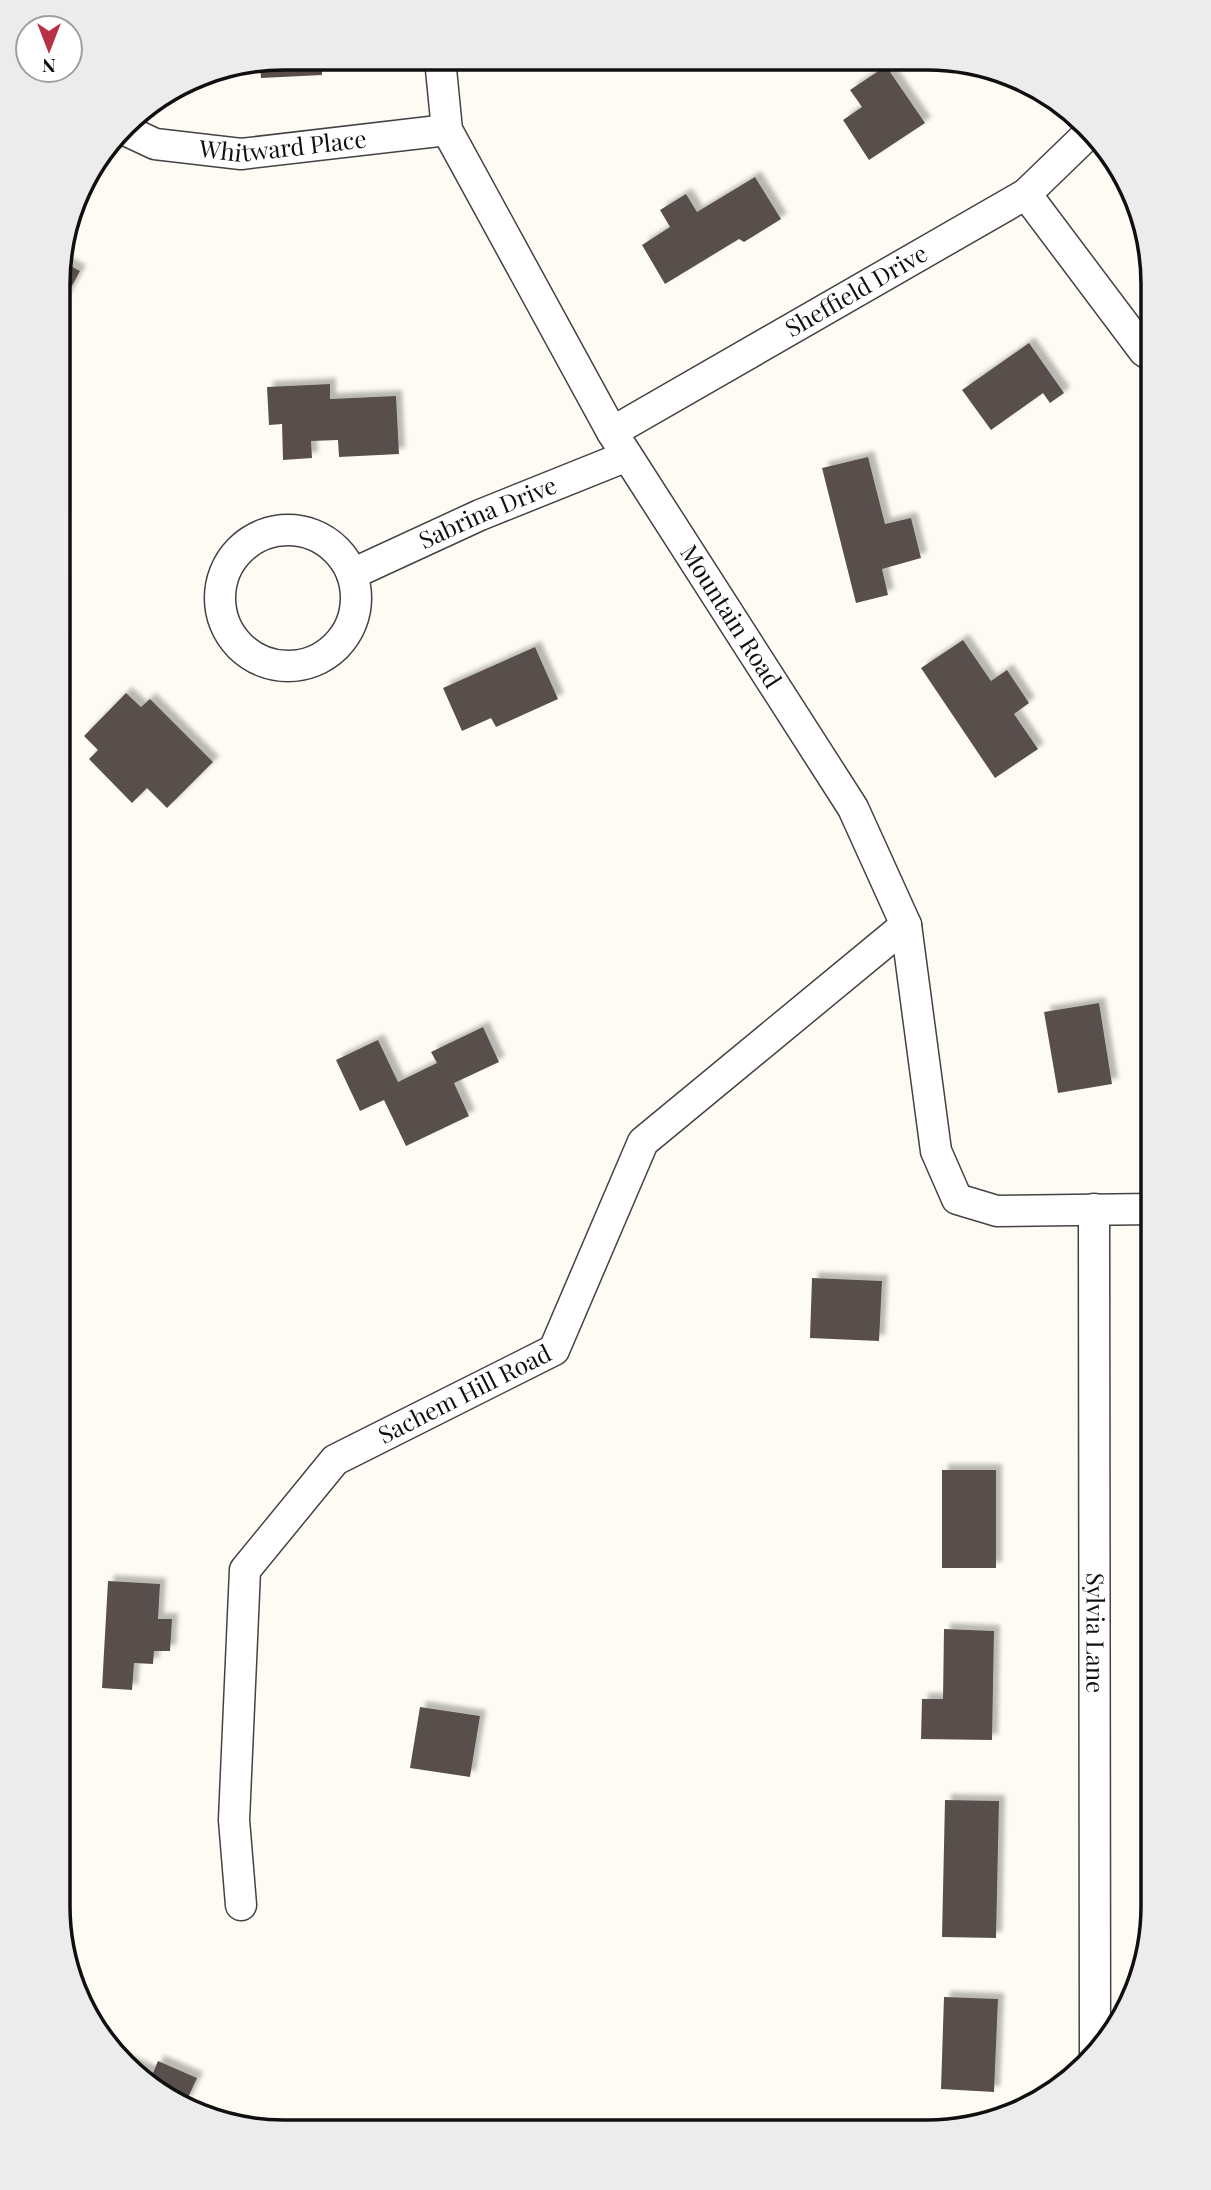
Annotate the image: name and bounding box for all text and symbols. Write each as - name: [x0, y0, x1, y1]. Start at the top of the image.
- north arrow: [14, 14, 84, 84]
- text: N: [42, 54, 56, 80]
- street label: Whitward Place: [197, 122, 368, 168]
- street label: Sheffield Drive: [778, 236, 933, 343]
- street label: Sabrina Drive: [413, 468, 561, 555]
- street label: Mountain Road: [674, 538, 790, 694]
- street label: Sachem Hill Road: [372, 1336, 556, 1450]
- street label: Sylvia Lane: [1080, 1573, 1113, 1693]

